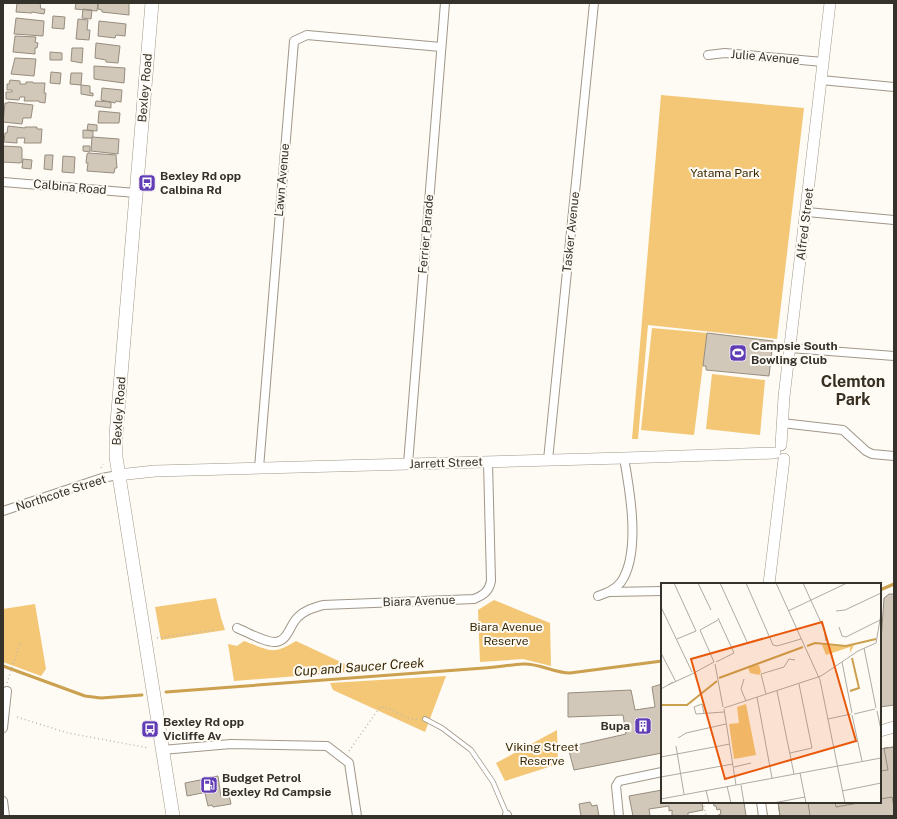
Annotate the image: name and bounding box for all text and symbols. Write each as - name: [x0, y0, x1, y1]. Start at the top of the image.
- street label: Julie Avenue: [730, 47, 800, 67]
- street label: Bexley Road: [135, 53, 155, 123]
- street label: Lawn Avenue: [272, 143, 292, 217]
- park label: Yatama Park: [690, 166, 760, 180]
- place label: Bexley Rd opp Calbina Rd: [160, 169, 241, 197]
- bus stop icon: Bexley Rd opp Calbina Rd: [137, 173, 157, 193]
- street label: Calbina Road: [33, 177, 107, 197]
- street label: Alfred Street: [794, 187, 816, 261]
- street label: Tasker Avenue: [560, 191, 582, 273]
- street label: Ferrier Parade: [416, 193, 436, 274]
- place label: Campsie South Bowling Club: [751, 339, 838, 367]
- sports icon: Campsie South Bowling Club: [728, 343, 748, 363]
- district label: Clemton Park: [821, 372, 885, 409]
- street label: Bexley Road: [110, 376, 128, 446]
- street label: Jarrett Street: [409, 455, 483, 471]
- street label: Northcote Street: [14, 472, 108, 514]
- inset map: [661, 583, 881, 803]
- street label: Biara Avenue: [382, 593, 456, 609]
- park label: Biara Avenue Reserve: [470, 620, 543, 648]
- water label: Cup and Saucer Creek: [293, 655, 425, 679]
- place label: Bexley Rd opp Vicliffe Av: [163, 715, 244, 743]
- building icon: Bupa: [633, 716, 653, 736]
- bus stop icon: Bexley Rd opp Vicliffe Av: [140, 719, 160, 739]
- place label: Bupa: [601, 719, 630, 733]
- park label: Viking Street Reserve: [505, 740, 579, 768]
- place label: Budget Petrol Bexley Rd Campsie: [222, 771, 331, 799]
- fuel station icon: Budget Petrol Bexley Rd Campsie: [199, 775, 219, 795]

